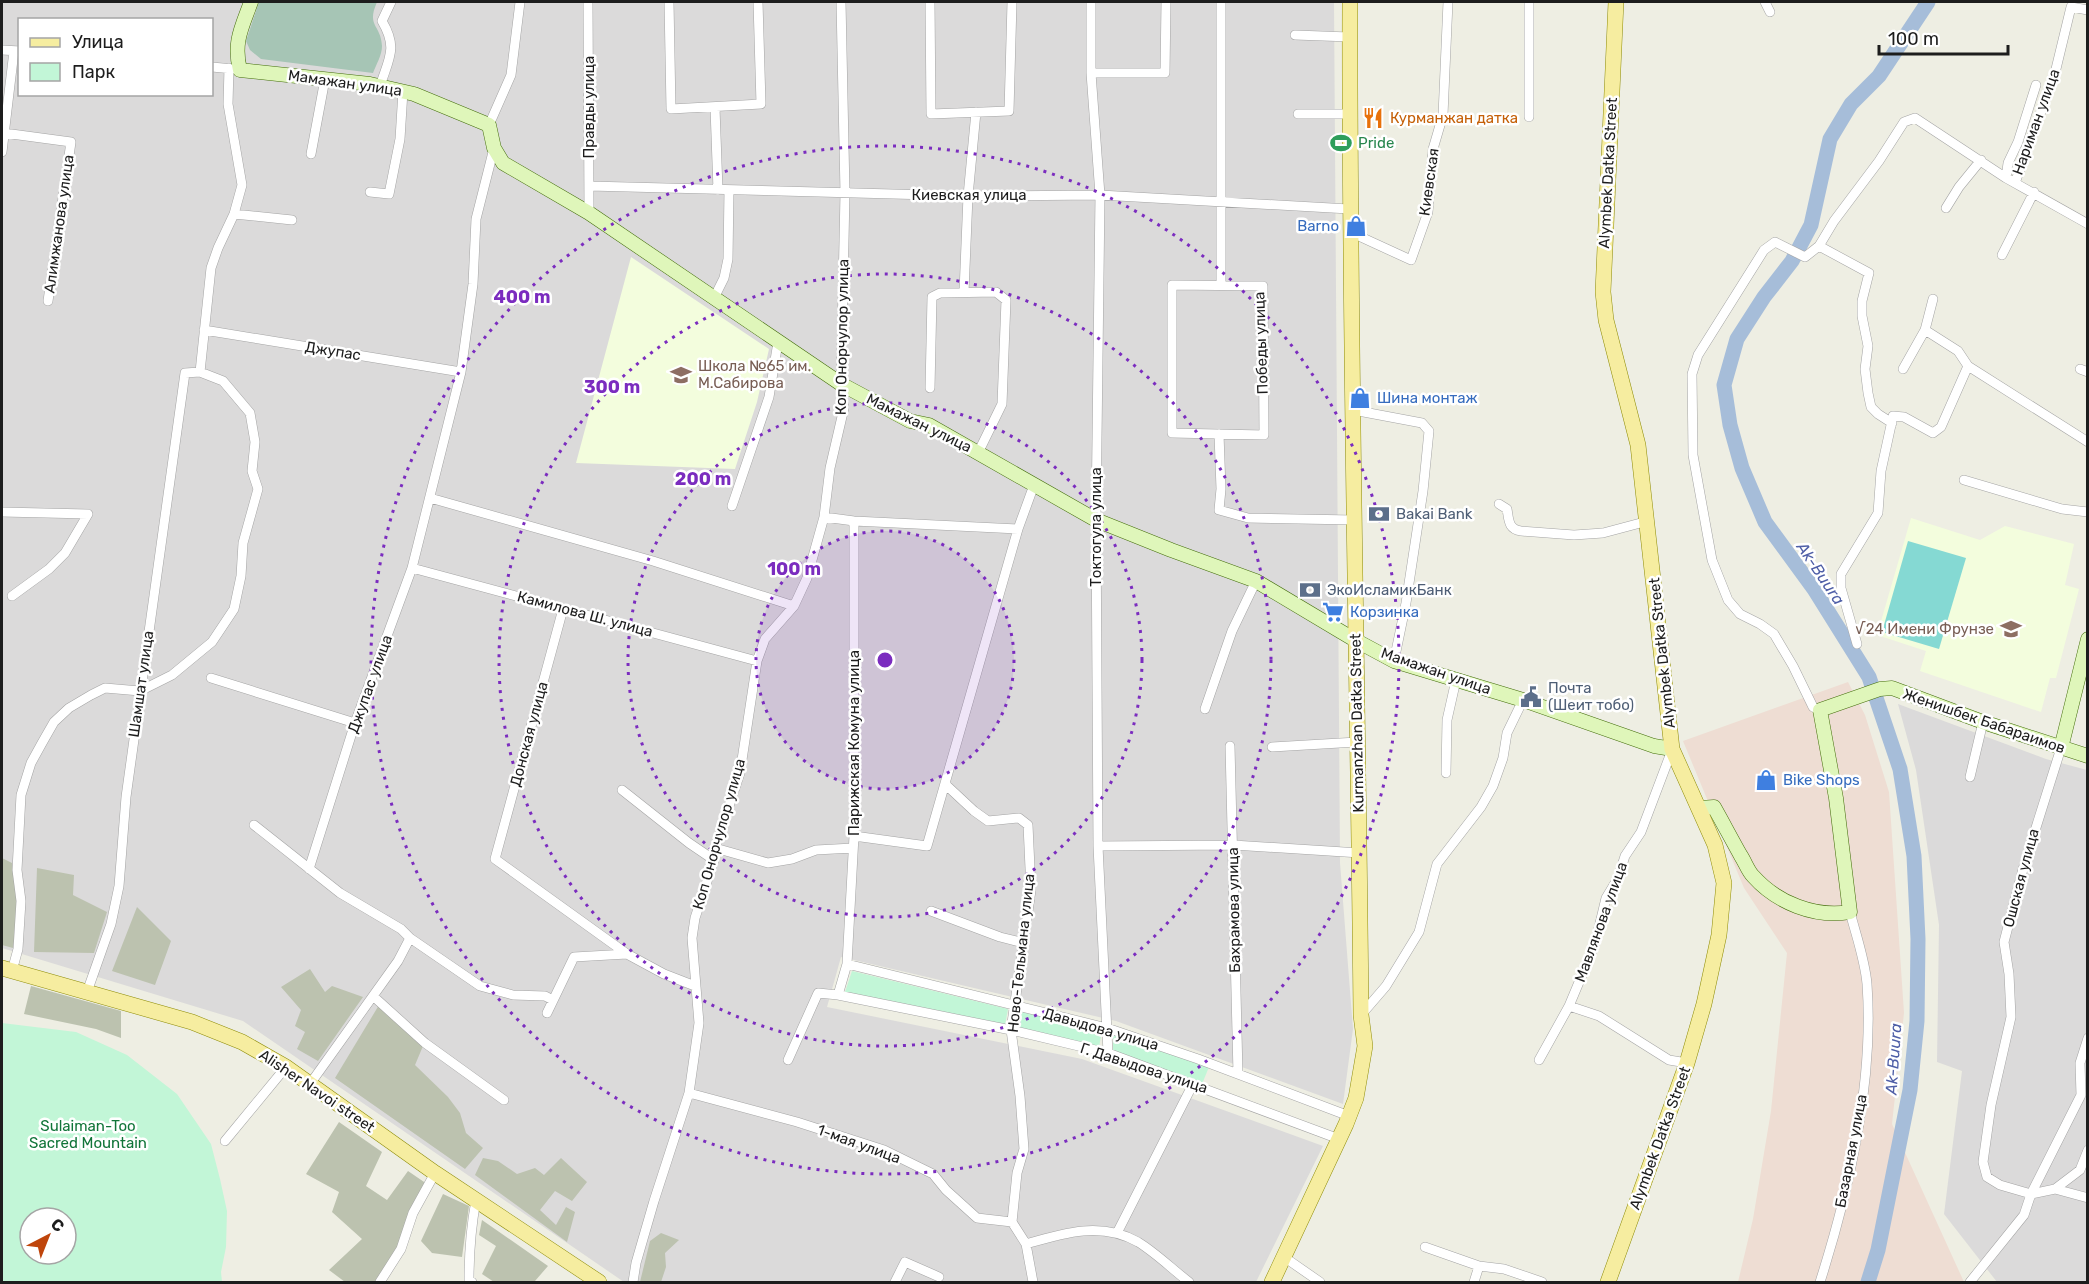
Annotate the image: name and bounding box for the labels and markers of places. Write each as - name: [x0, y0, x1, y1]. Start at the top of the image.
- restaurant icon: Курманжан датка: [1361, 106, 1385, 130]
- place label: Курманжан датка: [1390, 109, 1518, 127]
- sports icon: Pride: [1329, 131, 1353, 155]
- place label: Pride: [1358, 134, 1394, 152]
- shop icon: Barno: [1344, 214, 1368, 238]
- place label: Barno: [1297, 217, 1339, 235]
- place label: Школа №65 им. М.Сабирова: [698, 357, 811, 392]
- school or university icon: Школа №65 им. М.Сабирова: [669, 363, 693, 387]
- shop icon: Шина монтаж: [1348, 386, 1372, 410]
- place label: Шина монтаж: [1377, 389, 1478, 407]
- bank icon: Bakai Bank: [1367, 502, 1391, 526]
- place label: Bakai Bank: [1396, 505, 1473, 523]
- bank icon: ЭкоИсламикБанк: [1298, 578, 1322, 602]
- place label: ЭкоИсламикБанк: [1327, 581, 1452, 599]
- supermarket icon: Корзинка: [1321, 600, 1345, 624]
- place label: Корзинка: [1350, 603, 1419, 621]
- school or university icon: √24 Имени Фрунзе: [1999, 617, 2023, 641]
- place label: √24 Имени Фрунзе: [1855, 620, 1994, 638]
- centre of rings: [875, 650, 895, 670]
- place label: Почта (Шеит тобо): [1548, 679, 1634, 714]
- public building icon: Почта (Шеит тобо): [1519, 685, 1543, 709]
- shop icon: Bike Shops: [1754, 768, 1778, 792]
- place label: Bike Shops: [1783, 771, 1860, 789]

